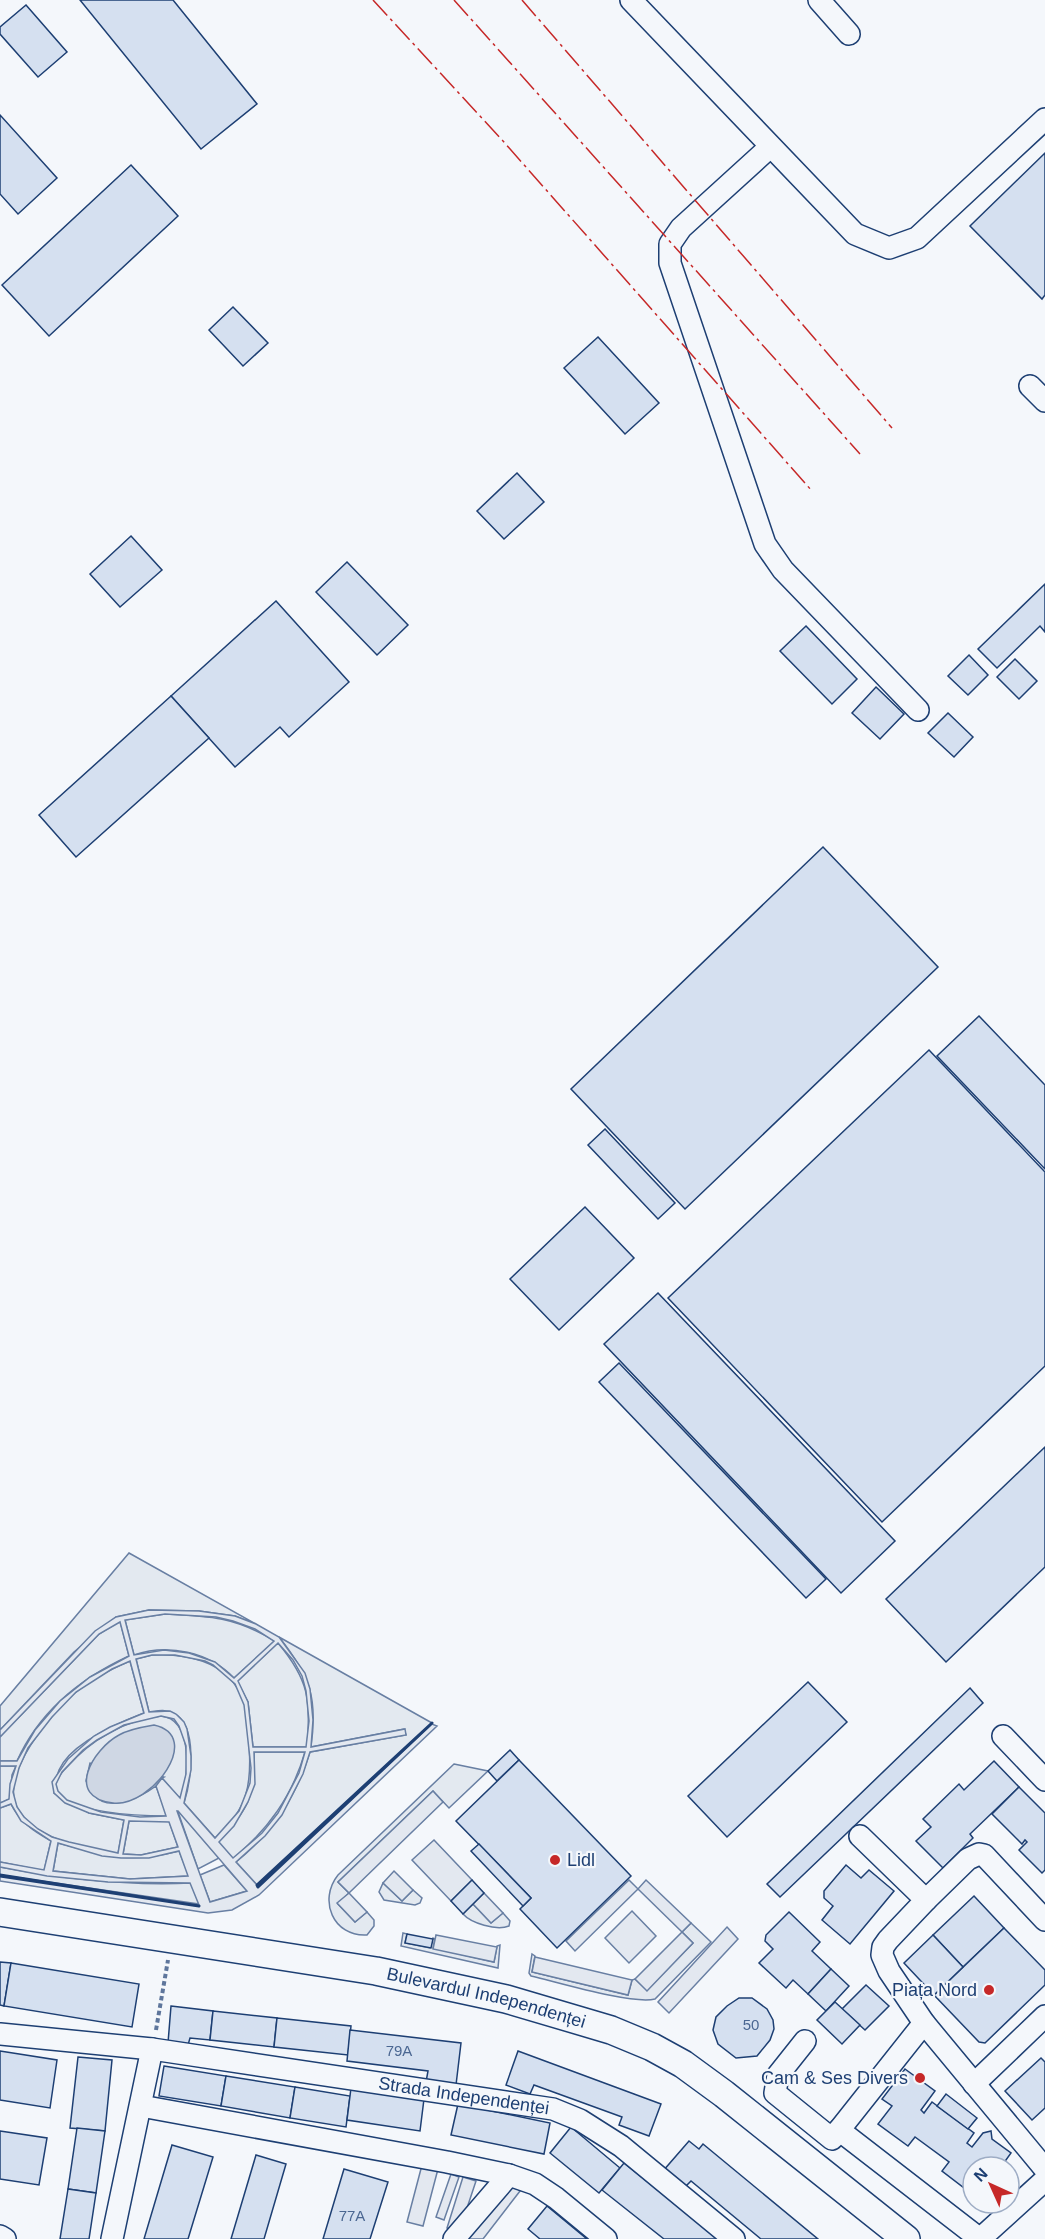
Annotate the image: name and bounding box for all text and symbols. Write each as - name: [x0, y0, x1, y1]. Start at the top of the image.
- place label: Lidl: [567, 1850, 595, 1870]
- marker: Lidl: [548, 1853, 562, 1867]
- street label: Bulevardul Independenței: [385, 1964, 588, 2032]
- place label: Piața Nord: [892, 1980, 977, 2000]
- marker: Piața Nord: [982, 1983, 996, 1997]
- house number: 50: [743, 2016, 759, 2033]
- house number: 79A: [386, 2042, 412, 2059]
- place label: Cam & Ses Divers: [761, 2068, 908, 2088]
- marker: Cam & Ses Divers: [913, 2071, 927, 2085]
- street label: Strada Independenței: [377, 2073, 550, 2118]
- north arrow: [961, 2155, 1021, 2215]
- text: N: [971, 2165, 991, 2185]
- house number: 77A: [339, 2207, 365, 2224]

